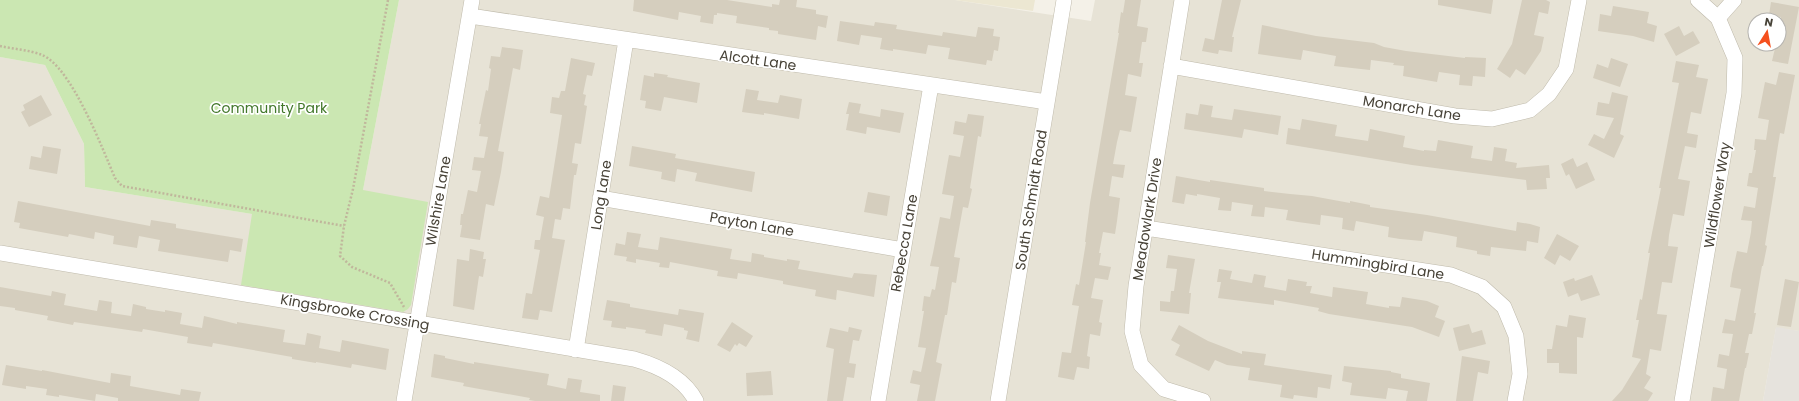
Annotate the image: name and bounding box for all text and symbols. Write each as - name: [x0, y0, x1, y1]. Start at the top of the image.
- north arrow: [1747, 12, 1787, 52]
- text: N: [1763, 14, 1774, 31]
- street label: Alcott Lane: [718, 45, 798, 75]
- street label: Monarch Lane: [1362, 90, 1463, 126]
- park label: Community Park: [211, 98, 328, 118]
- street label: South Schmidt Road: [1010, 128, 1052, 272]
- street label: Wildflower Way: [1699, 140, 1735, 249]
- street label: Wilshire Lane: [420, 154, 456, 248]
- street label: Meadowlark Drive: [1127, 156, 1167, 282]
- street label: Long Lane: [586, 158, 616, 231]
- street label: Rebecca Lane: [886, 192, 922, 293]
- street label: Payton Lane: [708, 207, 796, 241]
- street label: Hummingbird Lane: [1310, 244, 1446, 284]
- street label: Kingsbrooke Crossing: [279, 289, 431, 335]

